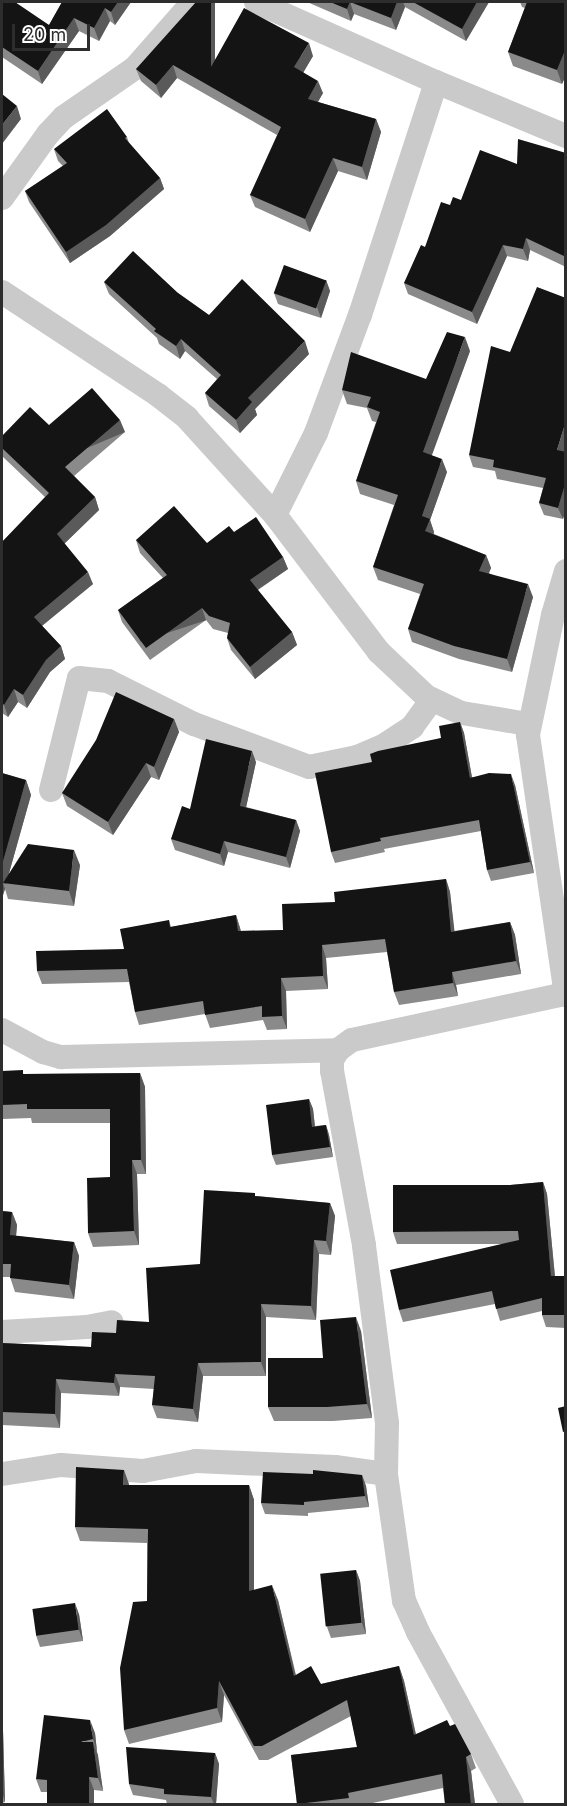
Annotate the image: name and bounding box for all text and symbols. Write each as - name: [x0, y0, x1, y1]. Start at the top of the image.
- scale bar: [15, 12, 93, 50]
- text: 20 m: [23, 24, 66, 45]

